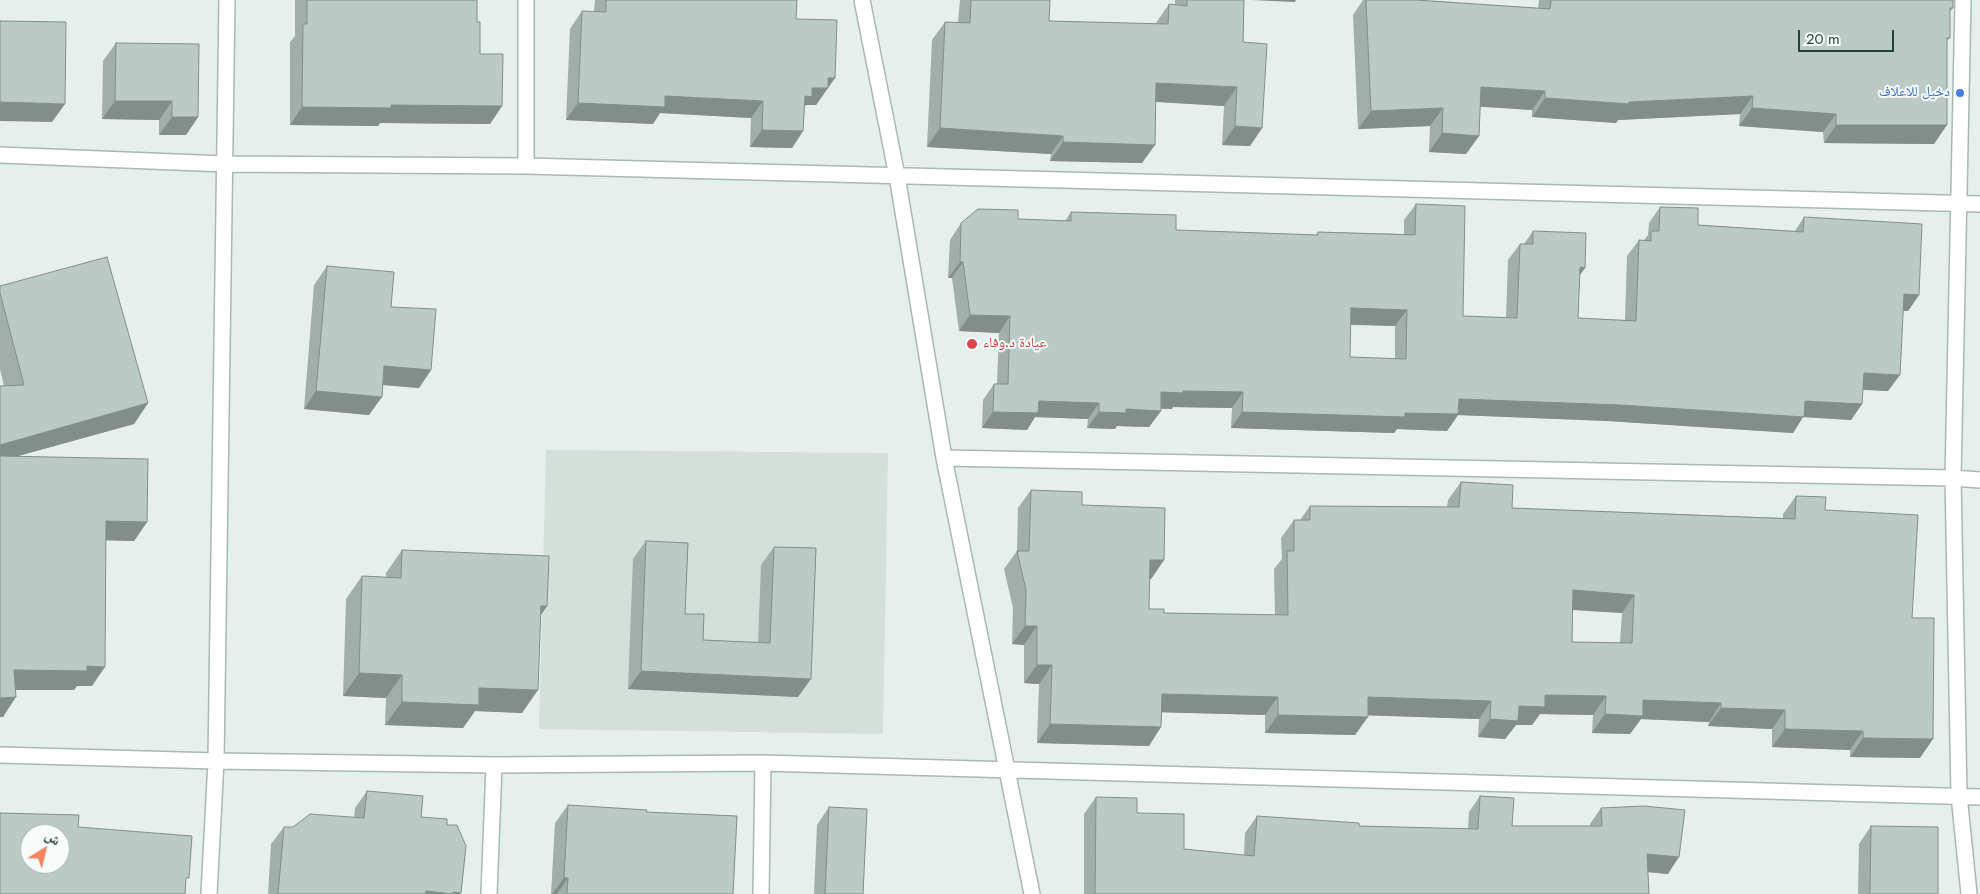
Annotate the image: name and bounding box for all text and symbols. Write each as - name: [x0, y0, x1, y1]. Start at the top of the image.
- scale bar: [1800, 20, 1896, 52]
- text: 20 m: [1806, 28, 1840, 50]
- place label: دخيل للاعلاف: [1879, 85, 1950, 101]
- marker: دخيل للاعلاف: [1954, 87, 1966, 99]
- place label: عيادة د.وفاء: [983, 336, 1046, 352]
- marker: عيادة د.وفاء: [965, 337, 979, 351]
- north arrow: [20, 824, 70, 874]
- text: ش: [41, 825, 65, 850]

